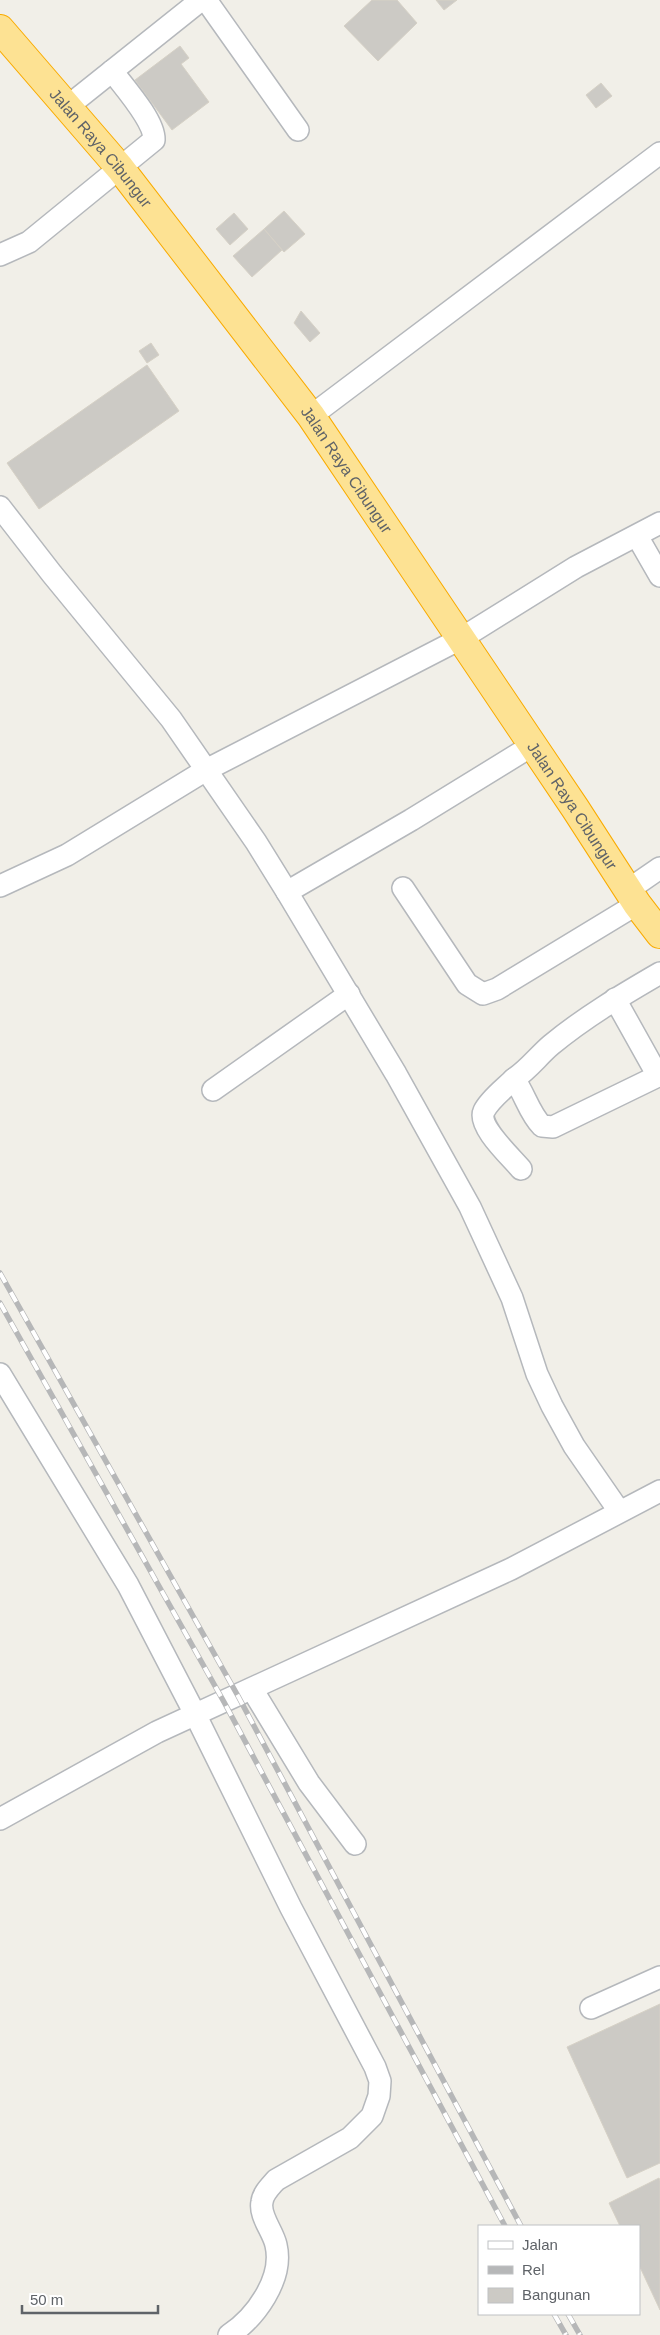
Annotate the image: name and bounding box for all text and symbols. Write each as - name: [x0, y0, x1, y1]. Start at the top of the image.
- street label: Jalan Raya Cibungur: [46, 85, 156, 211]
- street label: Jalan Raya Cibungur: [298, 403, 396, 537]
- street label: Jalan Raya Cibungur: [524, 739, 621, 874]
- legend: [478, 2225, 640, 2315]
- text: Jalan: [522, 2236, 558, 2253]
- text: Rel: [522, 2261, 545, 2278]
- scale bar: [22, 2282, 159, 2314]
- text: Bangunan: [522, 2286, 590, 2303]
- text: 50 m: [30, 2291, 63, 2308]

